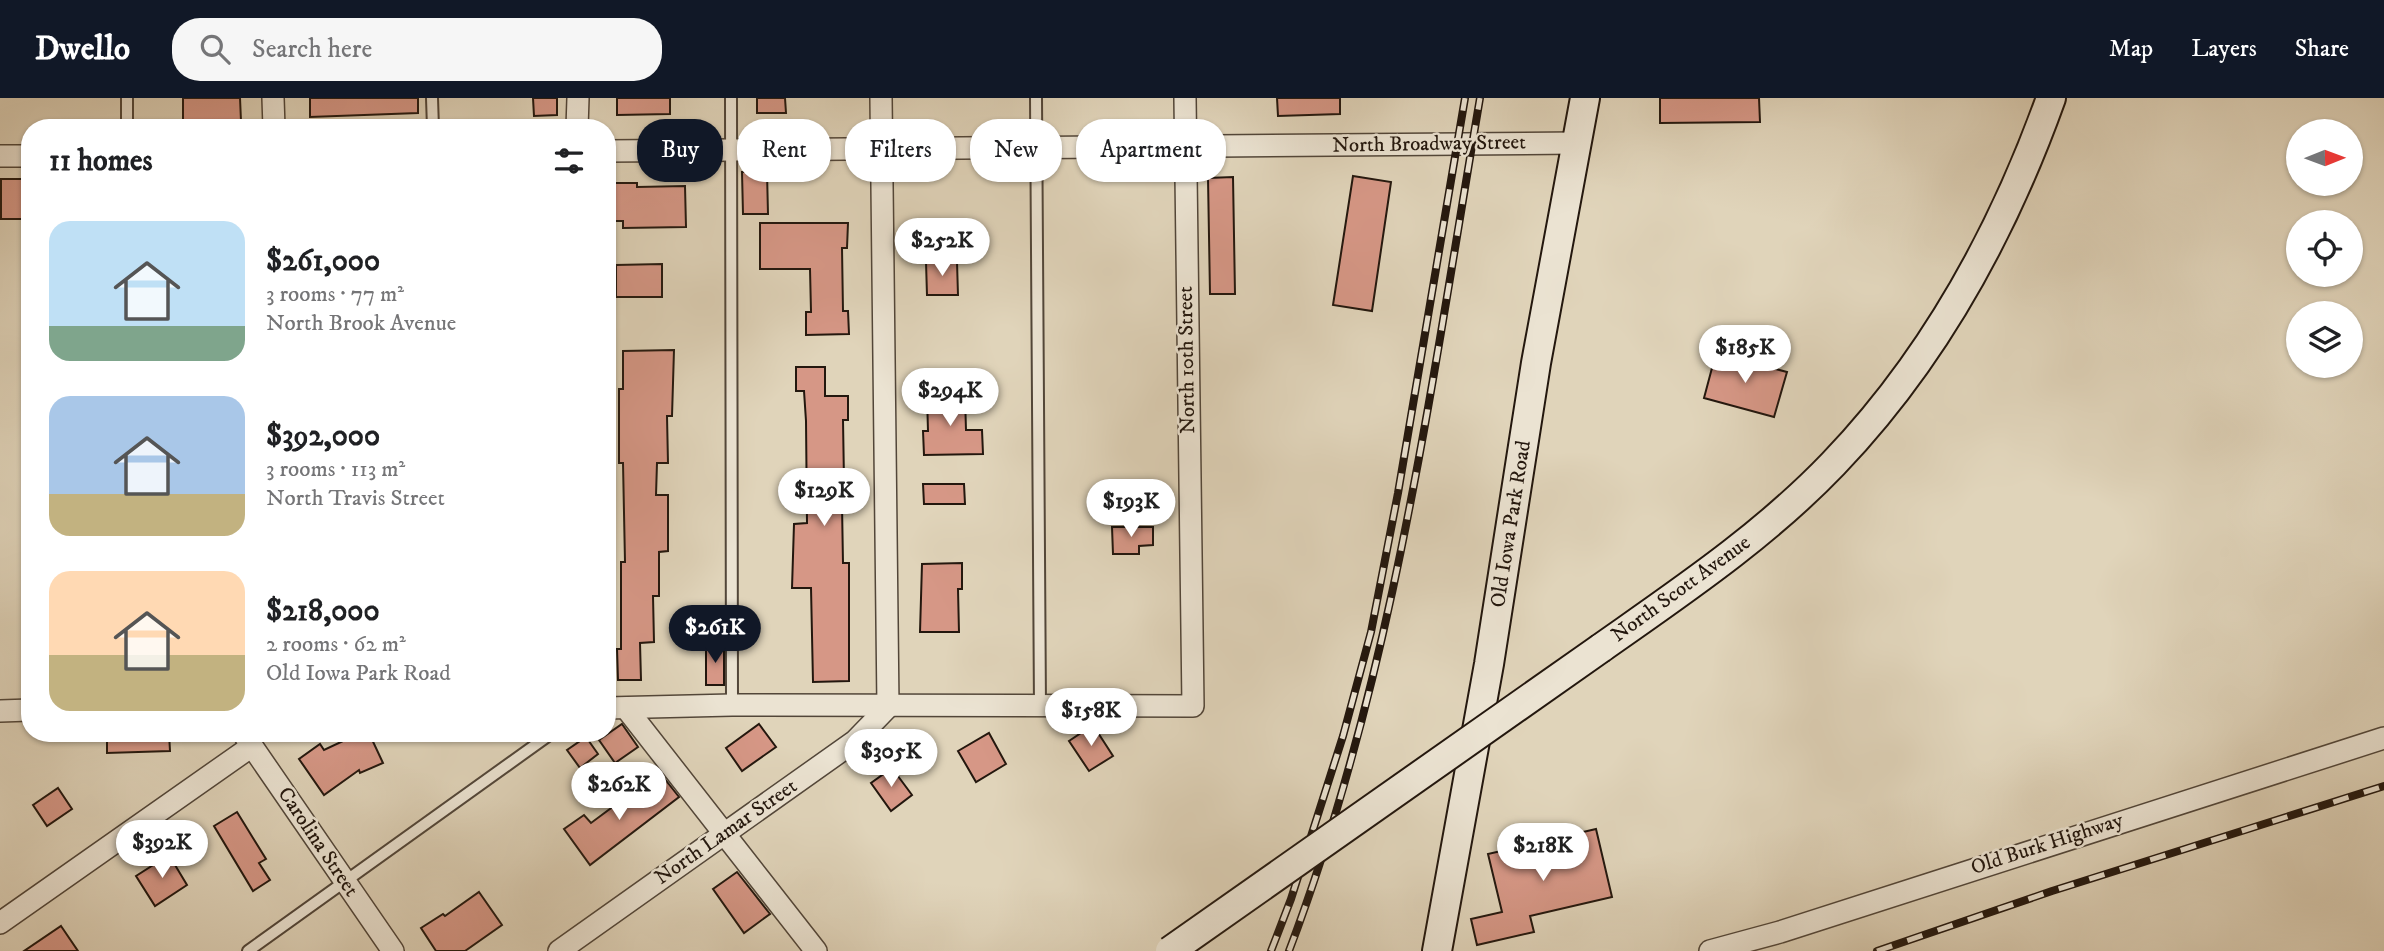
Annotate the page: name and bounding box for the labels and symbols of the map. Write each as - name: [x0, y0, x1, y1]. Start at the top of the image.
- north arrow: [2286, 119, 2362, 196]
- street label: North Broadway Street: [1332, 129, 1526, 159]
- pin: $252K: [893, 218, 991, 278]
- street label: North 10th Street: [1173, 286, 1201, 434]
- pin: $185K: [1696, 326, 1794, 385]
- pin: $294K: [901, 368, 999, 428]
- street label: Old Iowa Park Road: [1485, 438, 1537, 609]
- pin: $129K: [775, 468, 873, 528]
- pin: $193K: [1082, 480, 1180, 539]
- street label: North Scott Avenue: [1606, 530, 1756, 648]
- pin: $261K: [666, 606, 764, 665]
- pin: $158K: [1042, 688, 1140, 748]
- pin: $305K: [842, 730, 940, 789]
- pin: $262K: [570, 762, 668, 822]
- street label: North Lamar Street: [650, 773, 802, 891]
- street label: Carolina Street: [272, 782, 364, 902]
- street label: Old Burk Highway: [1968, 807, 2127, 881]
- pin: $392K: [113, 820, 211, 880]
- pin: $218K: [1494, 824, 1592, 883]

